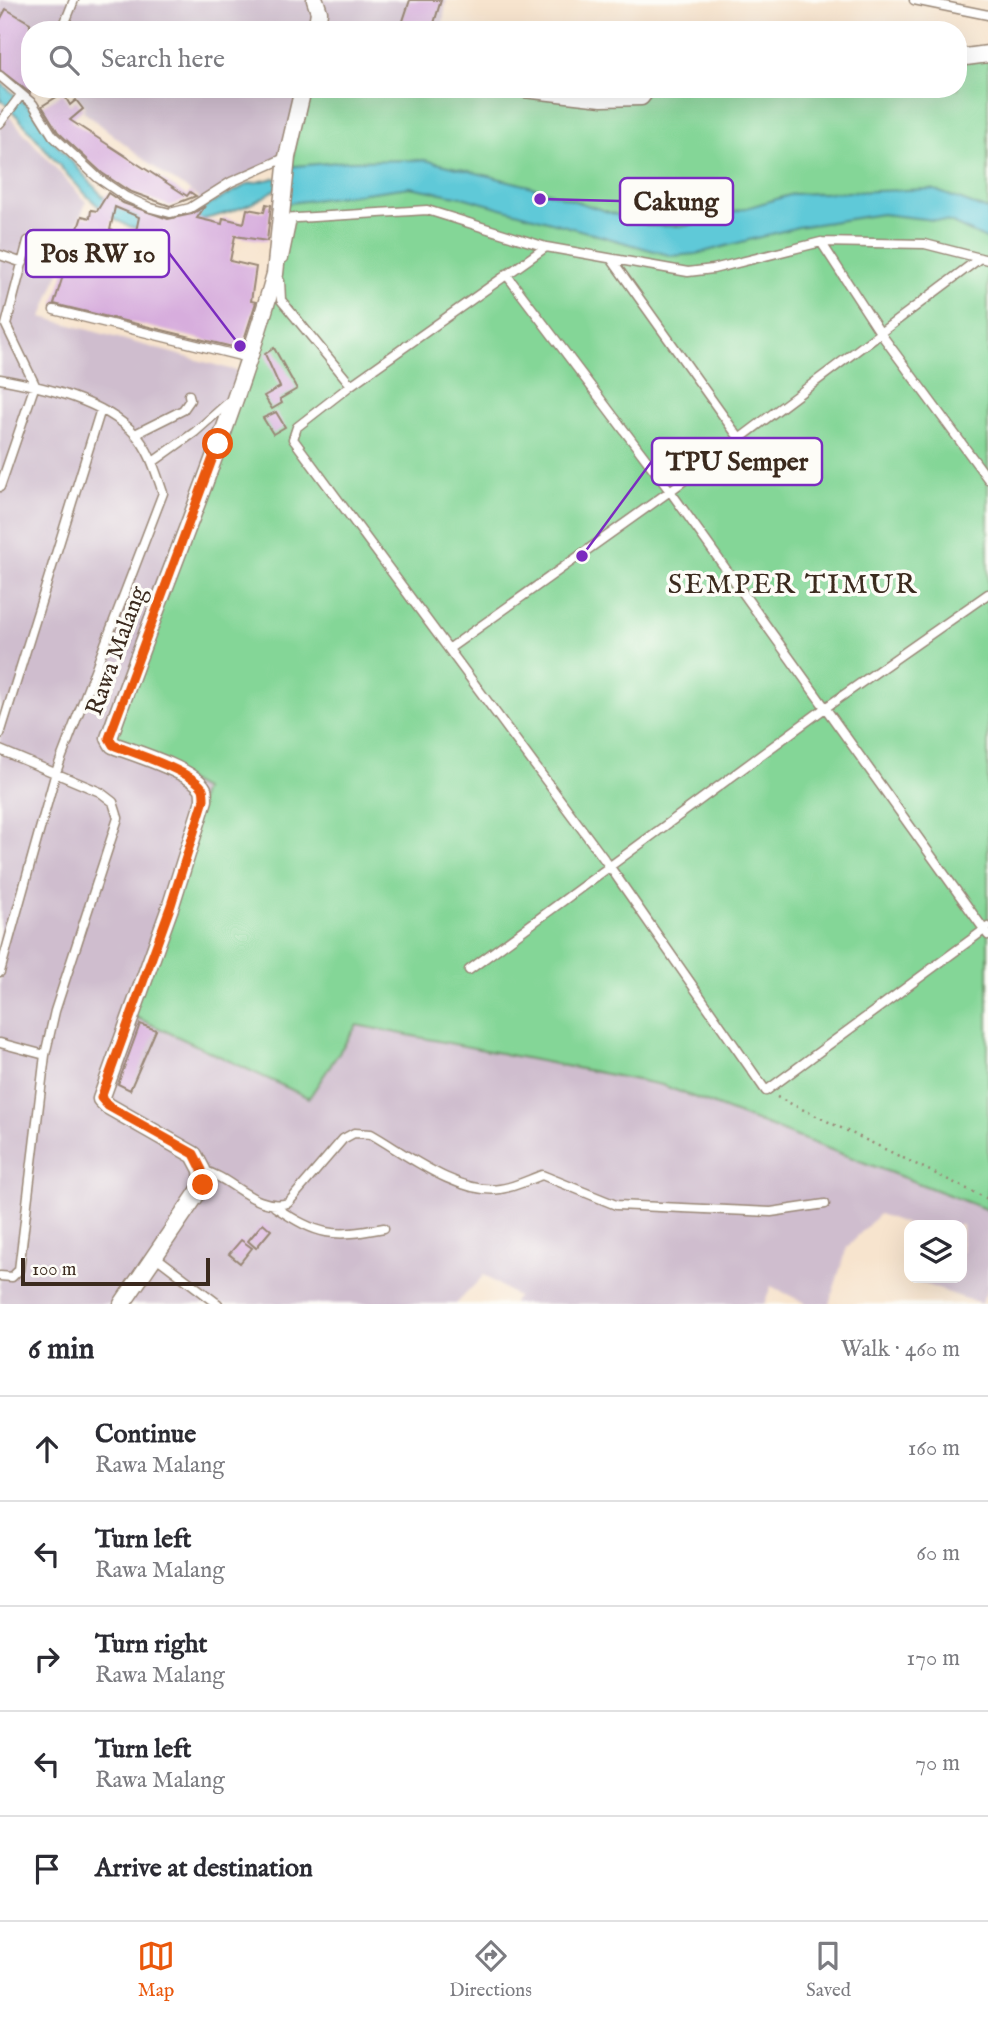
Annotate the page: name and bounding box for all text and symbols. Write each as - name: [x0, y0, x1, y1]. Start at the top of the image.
- search box: [21, 21, 967, 98]
- icon: search: [45, 41, 83, 79]
- text: Search here: [101, 43, 225, 76]
- callout: Cakung: [620, 178, 733, 225]
- text: Cakung: [633, 186, 719, 219]
- callout: Pos RW 10: [26, 230, 169, 277]
- text: Pos RW 10: [41, 238, 155, 271]
- route start: [202, 428, 233, 459]
- callout: TPU Semper: [652, 438, 822, 485]
- text: TPU Semper: [665, 446, 809, 479]
- district label: SEMPER TIMUR: [668, 568, 918, 603]
- street label: Rawa Malang: [79, 581, 155, 720]
- route end: [187, 1169, 218, 1200]
- map controls: [904, 1220, 967, 1283]
- button: layers: [904, 1220, 967, 1283]
- scale bar: [21, 1255, 210, 1287]
- text: 100 m: [32, 1258, 76, 1282]
- text: 6 min: [28, 1331, 94, 1369]
- text: Walk · 460 m: [841, 1335, 960, 1364]
- text: Continue: [95, 1418, 196, 1451]
- icon: ahead: [28, 1430, 66, 1468]
- text: 160 m: [908, 1434, 960, 1463]
- text: Rawa Malang: [95, 1451, 225, 1480]
- text: Turn left: [95, 1523, 192, 1556]
- icon: left: [28, 1535, 66, 1573]
- text: 60 m: [916, 1539, 960, 1568]
- text: Rawa Malang: [95, 1556, 225, 1585]
- text: Turn right: [95, 1628, 208, 1661]
- icon: right: [28, 1640, 66, 1678]
- text: 170 m: [907, 1644, 960, 1673]
- text: Rawa Malang: [95, 1661, 225, 1690]
- text: Turn left: [95, 1733, 192, 1766]
- icon: left: [28, 1745, 66, 1783]
- text: 70 m: [915, 1749, 960, 1778]
- text: Rawa Malang: [95, 1766, 225, 1795]
- icon: arrive: [28, 1850, 66, 1888]
- text: Arrive at destination: [95, 1852, 313, 1885]
- tab: Map: [137, 1937, 175, 2003]
- tab: Directions: [449, 1937, 532, 2003]
- tab: Saved: [806, 1937, 851, 2003]

